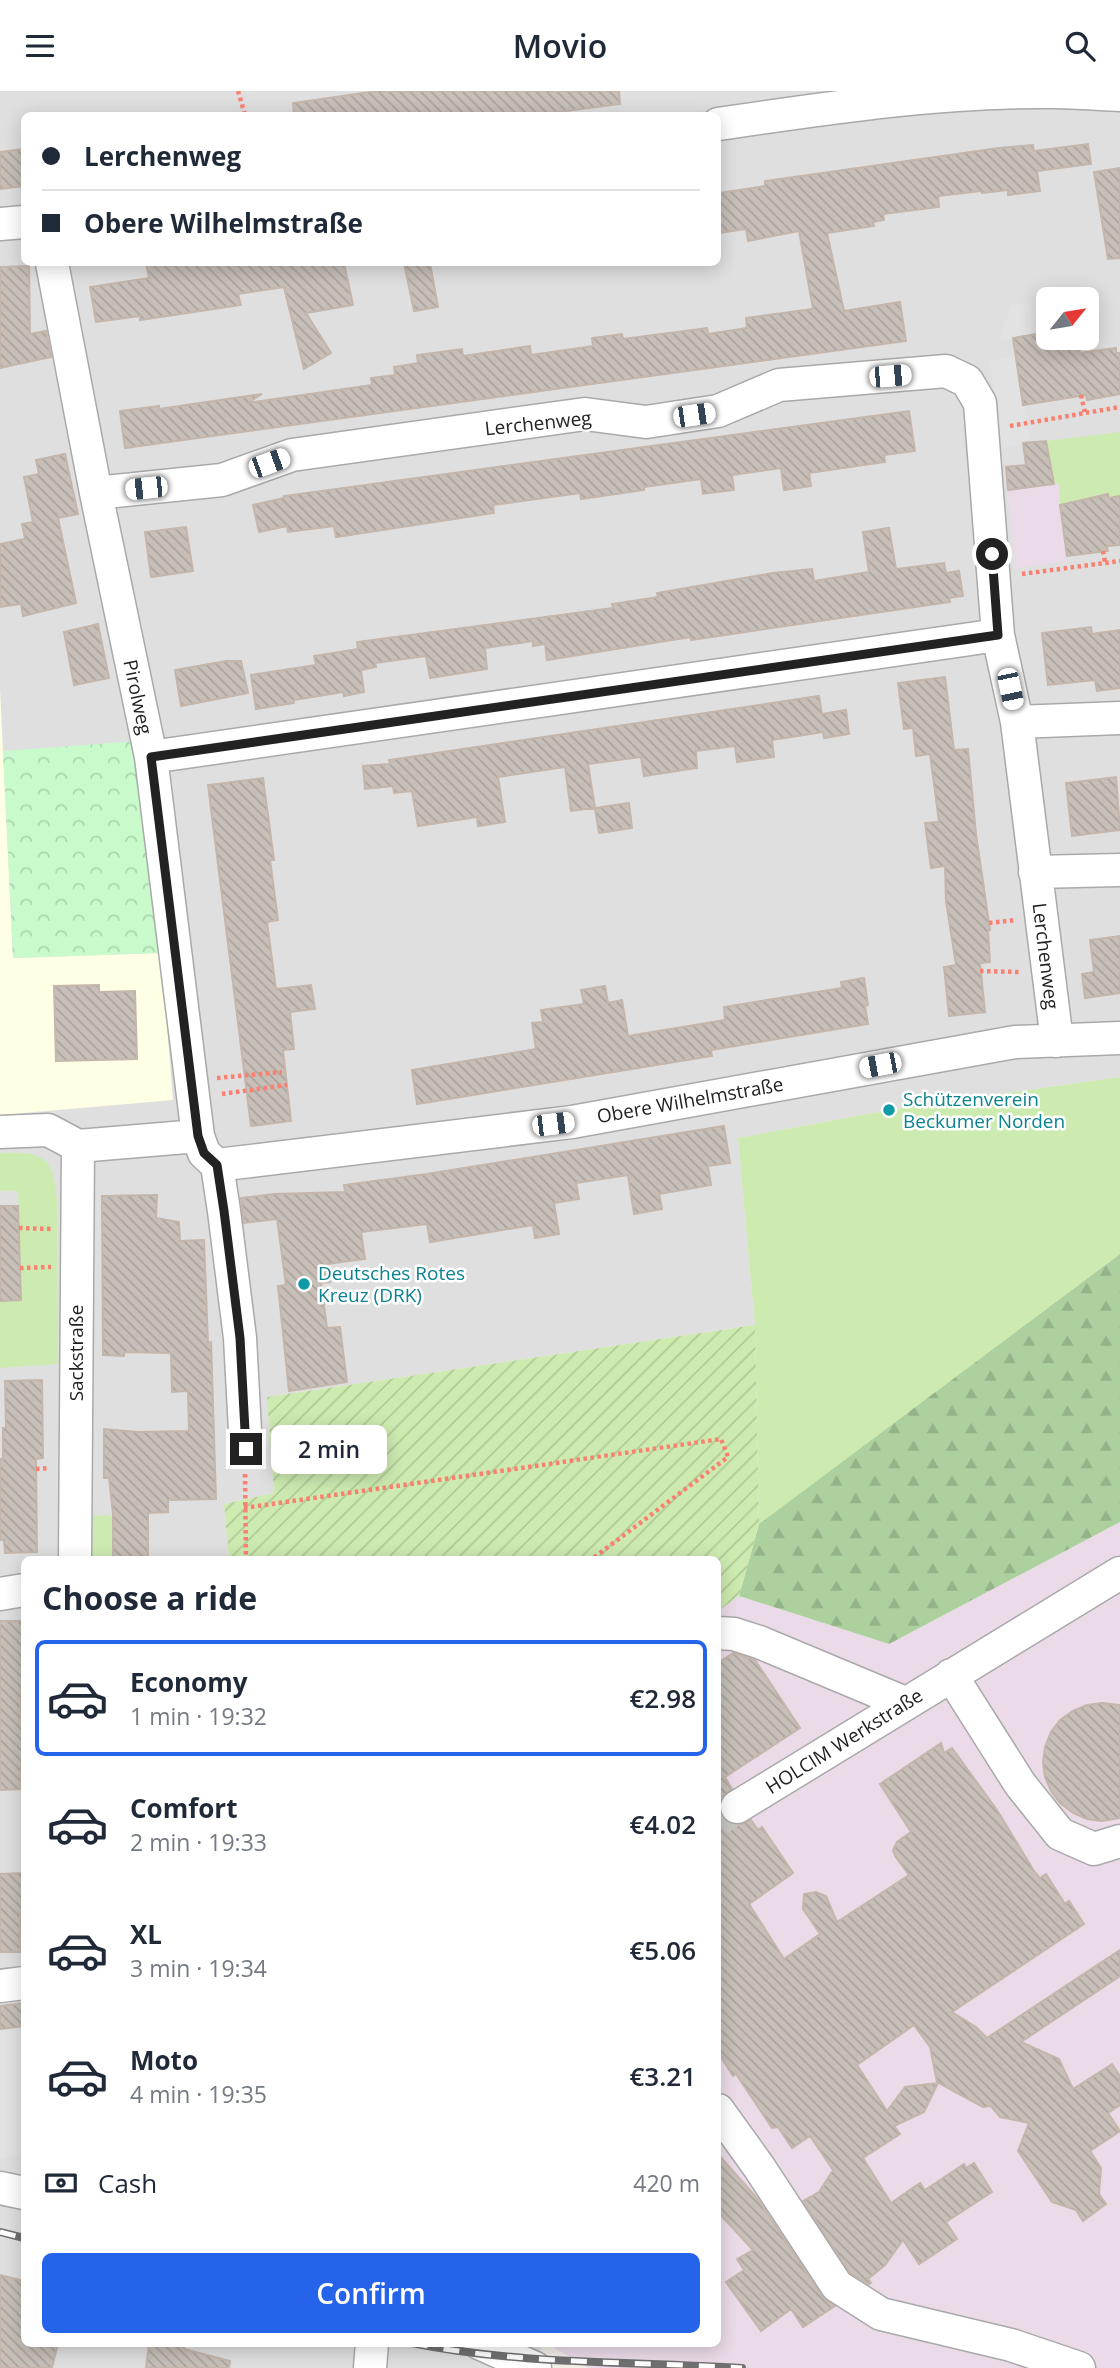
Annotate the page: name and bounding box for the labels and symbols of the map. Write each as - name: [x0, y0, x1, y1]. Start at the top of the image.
- north arrow: [1036, 287, 1099, 350]
- car: [869, 364, 912, 388]
- car: [672, 402, 717, 428]
- street label: Lerchenweg: [483, 404, 593, 442]
- car: [246, 446, 293, 480]
- car: [125, 475, 168, 501]
- route start: [976, 538, 1008, 570]
- street label: Pirolweg: [117, 657, 159, 737]
- car: [996, 666, 1025, 712]
- street label: Lerchenweg: [1027, 901, 1065, 1011]
- car: [858, 1051, 903, 1079]
- street label: Obere Wilhelmstraße: [595, 1071, 785, 1129]
- place label: Schützenverein Beckumer Norden: [903, 1086, 1065, 1134]
- marker: Schützenverein Beckumer Norden: [881, 1102, 897, 1118]
- car: [531, 1111, 576, 1137]
- place label: Deutsches Rotes Kreuz (DRK): [318, 1260, 465, 1308]
- marker: Deutsches Rotes Kreuz (DRK): [296, 1276, 312, 1292]
- street label: Sackstraße: [63, 1305, 89, 1401]
- callout: 2 min: [270, 1425, 386, 1473]
- route end: [230, 1433, 262, 1465]
- street label: HOLCIM Werkstraße: [761, 1682, 927, 1800]

